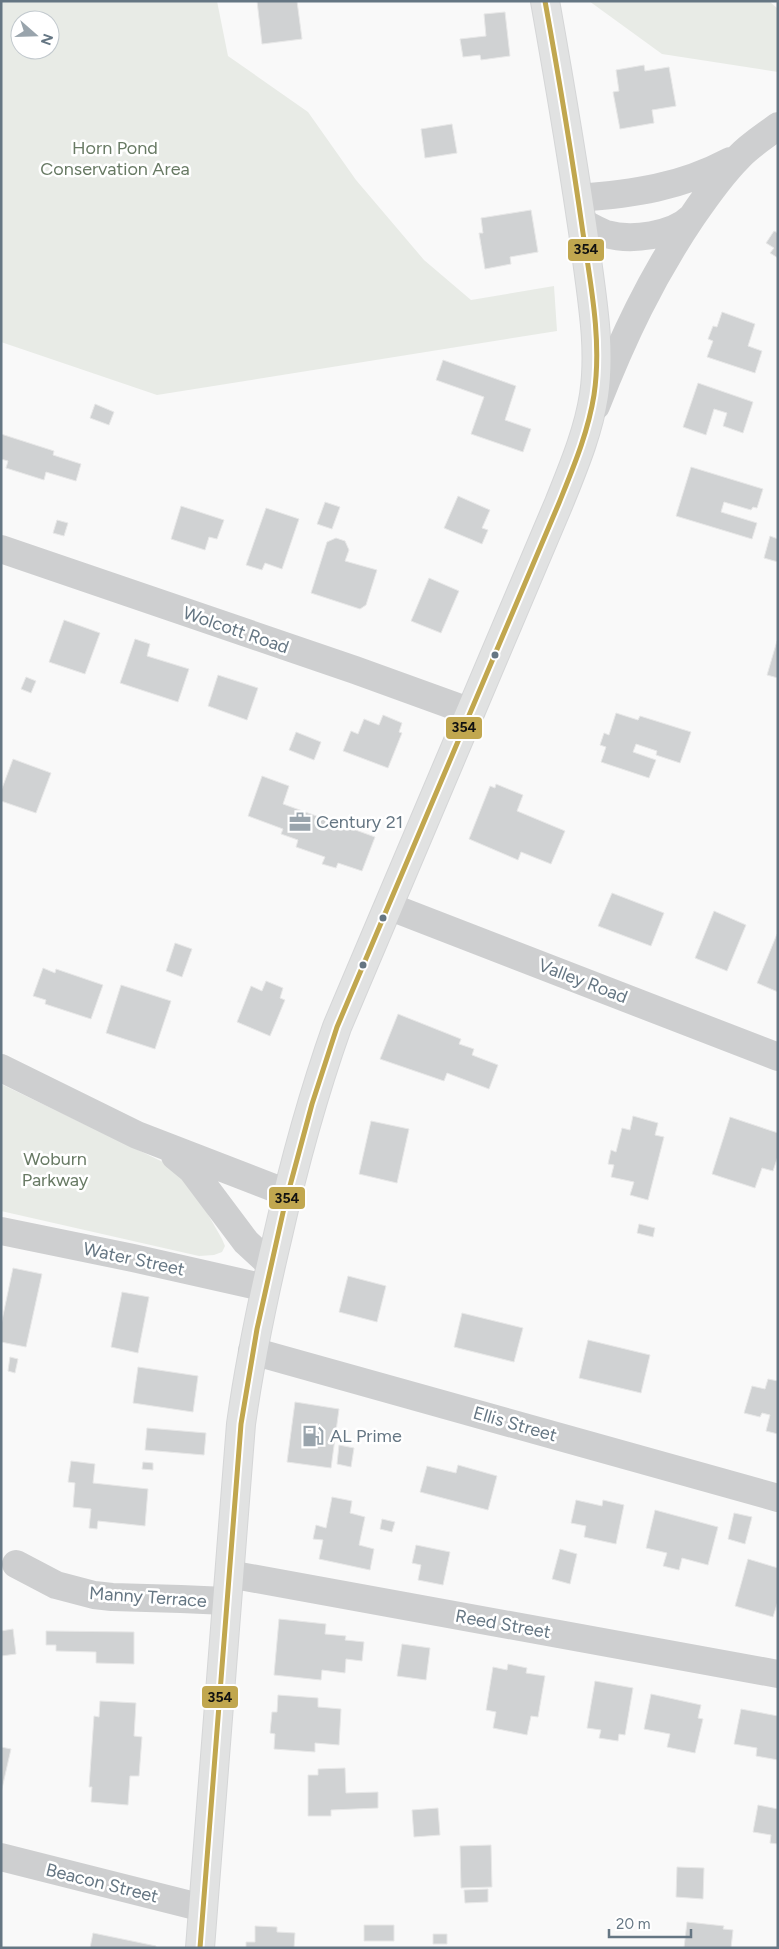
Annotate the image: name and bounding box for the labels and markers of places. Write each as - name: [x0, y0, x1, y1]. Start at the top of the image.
- unlabelled marker: [490, 650, 500, 660]
- office icon: Century 21: [287, 809, 313, 835]
- place label: Century 21: [316, 811, 403, 833]
- unlabelled marker: [378, 913, 388, 923]
- unlabelled marker: [358, 960, 368, 970]
- fuel station icon: AL Prime: [300, 1423, 326, 1449]
- place label: AL Prime: [330, 1425, 402, 1447]

